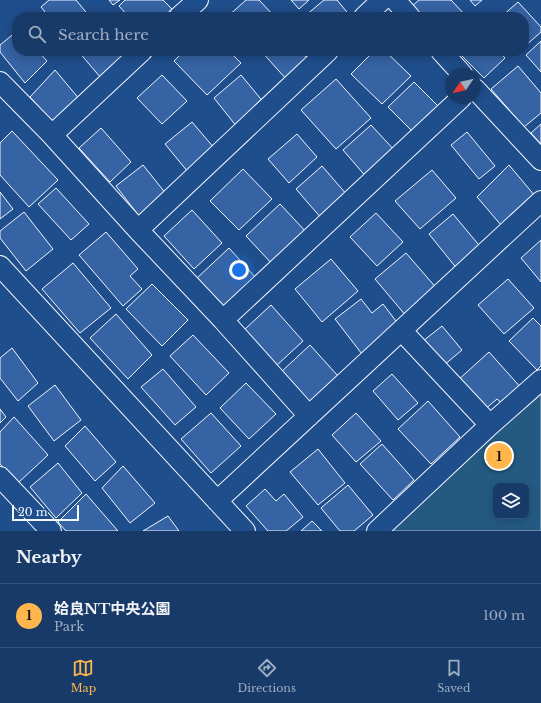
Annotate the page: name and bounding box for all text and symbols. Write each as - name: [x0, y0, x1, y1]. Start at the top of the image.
- search box: [12, 12, 529, 56]
- icon: search: [26, 23, 48, 45]
- text: Search here: [58, 25, 149, 44]
- north arrow: [445, 68, 481, 104]
- your location: [229, 260, 249, 280]
- pin: 1: [486, 441, 512, 471]
- map controls: [493, 483, 529, 519]
- button: layers: [493, 483, 529, 519]
- scale bar: [12, 503, 79, 522]
- text: 20 m: [18, 505, 48, 519]
- text: Nearby: [16, 547, 82, 568]
- text: 姶良NT中央公園: [54, 599, 171, 618]
- text: 1: [26, 607, 32, 624]
- text: 100 m: [483, 607, 525, 624]
- text: Park: [54, 618, 84, 635]
- tab: Map: [71, 657, 96, 695]
- tab: Directions: [237, 657, 296, 695]
- tab: Saved: [437, 657, 470, 695]

